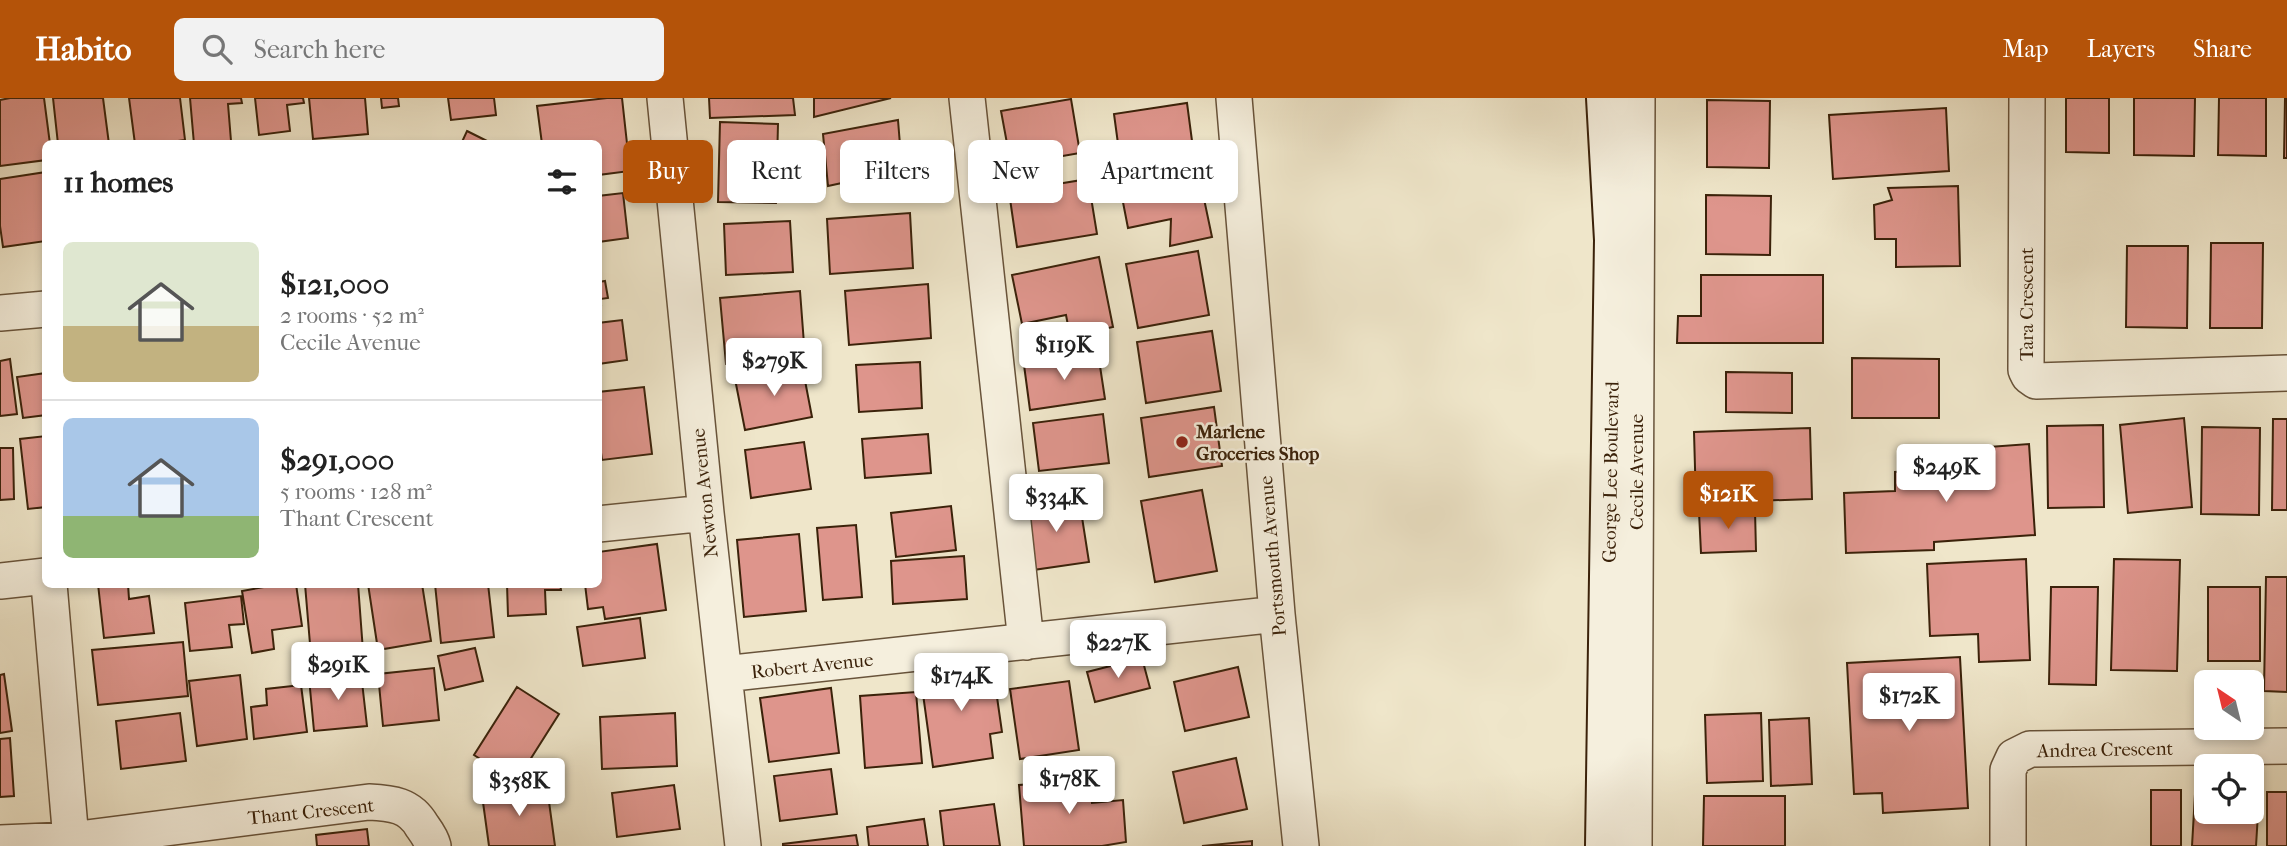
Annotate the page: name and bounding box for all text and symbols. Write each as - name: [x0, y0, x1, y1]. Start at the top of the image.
- search box: [174, 18, 664, 81]
- text: Habito: [35, 30, 132, 69]
- icon: search: [198, 30, 236, 68]
- text: Search here: [254, 34, 385, 65]
- text: Map: [2003, 35, 2049, 63]
- text: Layers: [2087, 35, 2155, 63]
- text: Share: [2193, 35, 2252, 63]
- chip: Buy: [623, 140, 713, 203]
- chip: Rent: [727, 140, 826, 203]
- chip: Filters: [840, 140, 954, 203]
- chip: New: [968, 140, 1063, 203]
- chip: Apartment: [1077, 140, 1238, 203]
- icon: filters: [543, 163, 581, 201]
- text: 11 homes: [63, 165, 173, 200]
- street label: Tara Crescent: [2016, 247, 2038, 361]
- text: $121,000: [280, 267, 389, 302]
- icon: home: [119, 270, 203, 354]
- text: 2 rooms · 52 m²: [280, 302, 424, 329]
- pin: $119K: [1015, 322, 1113, 382]
- text: Cecile Avenue: [280, 329, 421, 356]
- text: $119K: [1035, 331, 1093, 358]
- pin: $279K: [725, 338, 823, 398]
- text: $279K: [742, 347, 806, 374]
- street label: George Lee Boulevard: [1598, 380, 1624, 563]
- street label: Cecile Avenue: [1626, 414, 1648, 530]
- place label: Marlene Groceries Shop: [1195, 421, 1319, 465]
- street label: Newton Avenue: [687, 427, 723, 559]
- marker: Marlene Groceries Shop: [1174, 434, 1190, 450]
- text: $291,000: [280, 443, 394, 478]
- pin: $249K: [1897, 444, 1995, 504]
- icon: home: [119, 446, 203, 530]
- text: $249K: [1913, 453, 1979, 480]
- pin: $121K: [1679, 472, 1777, 531]
- pin: $334K: [1007, 474, 1105, 534]
- street label: Portsmouth Avenue: [1255, 475, 1291, 637]
- text: 5 rooms · 128 m²: [280, 478, 432, 505]
- text: $121K: [1699, 480, 1757, 507]
- text: $334K: [1025, 483, 1087, 510]
- text: Thant Crescent: [280, 505, 434, 532]
- pin: $227K: [1069, 620, 1167, 680]
- text: $227K: [1086, 629, 1150, 656]
- pin: $291K: [289, 642, 387, 702]
- street label: Robert Avenue: [750, 649, 874, 683]
- text: $291K: [307, 651, 369, 678]
- pin: $174K: [912, 654, 1010, 713]
- text: $174K: [930, 662, 992, 689]
- north arrow: [2194, 670, 2264, 740]
- map controls: [2194, 670, 2264, 824]
- pin: $172K: [1860, 674, 1958, 733]
- text: $172K: [1879, 682, 1939, 709]
- street label: Andrea Crescent: [2036, 738, 2174, 762]
- button: locate: [2194, 754, 2264, 824]
- pin: $178K: [1020, 756, 1118, 816]
- pin: $358K: [470, 758, 568, 818]
- text: $178K: [1039, 765, 1099, 792]
- text: $358K: [489, 767, 549, 794]
- street label: Thant Crescent: [247, 794, 376, 830]

